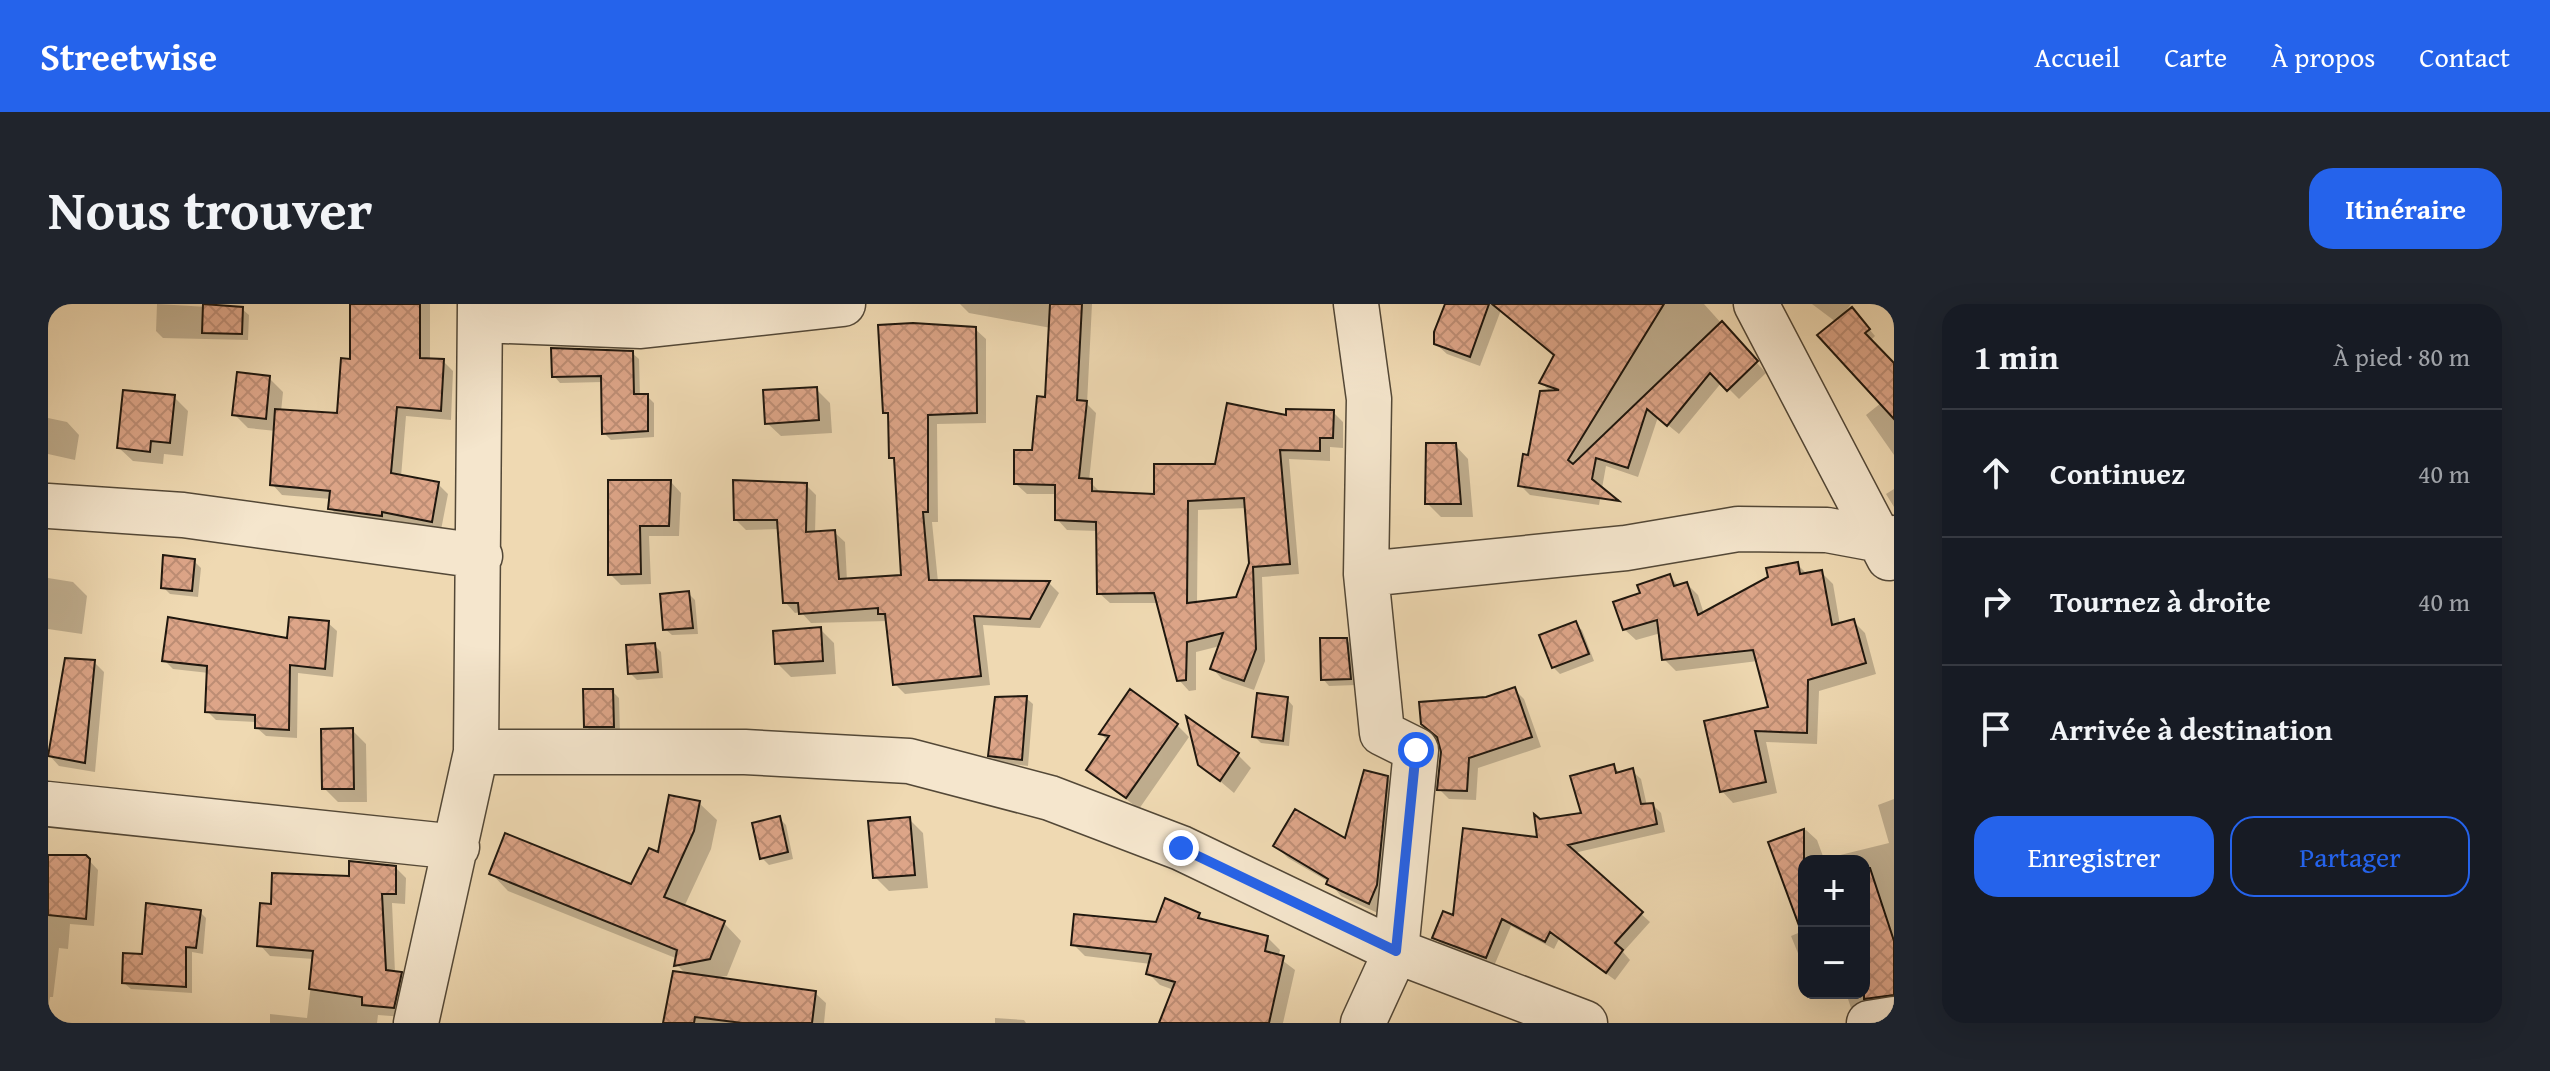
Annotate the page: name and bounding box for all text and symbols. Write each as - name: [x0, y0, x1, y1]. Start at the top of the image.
- text: Streetwise: [40, 28, 217, 84]
- text: Accueil: [2034, 36, 2120, 77]
- text: Carte: [2164, 36, 2227, 77]
- text: À propos: [2271, 36, 2375, 77]
- text: Contact: [2419, 36, 2510, 77]
- text: Nous trouver: [48, 167, 372, 250]
- button: Itinéraire: [2309, 168, 2502, 249]
- text: 1 min: [1974, 332, 2059, 381]
- text: À pied · 80 m: [2333, 337, 2470, 376]
- icon: ahead: [1974, 451, 2018, 495]
- text: Continuez: [2050, 451, 2185, 495]
- text: 40 m: [2418, 454, 2470, 493]
- icon: right: [1974, 579, 2018, 623]
- text: Tournez à droite: [2050, 579, 2271, 623]
- text: 40 m: [2418, 582, 2470, 621]
- icon: arrive: [1974, 707, 2018, 751]
- text: Arrivée à destination: [2050, 707, 2332, 751]
- route start: [1398, 732, 1434, 768]
- button: Enregistrer: [1974, 816, 2214, 897]
- button: Partager: [2230, 816, 2470, 897]
- route end: [1163, 830, 1199, 866]
- map controls: [1798, 855, 1870, 999]
- button: +: [1798, 855, 1870, 927]
- button: −: [1798, 927, 1870, 999]

